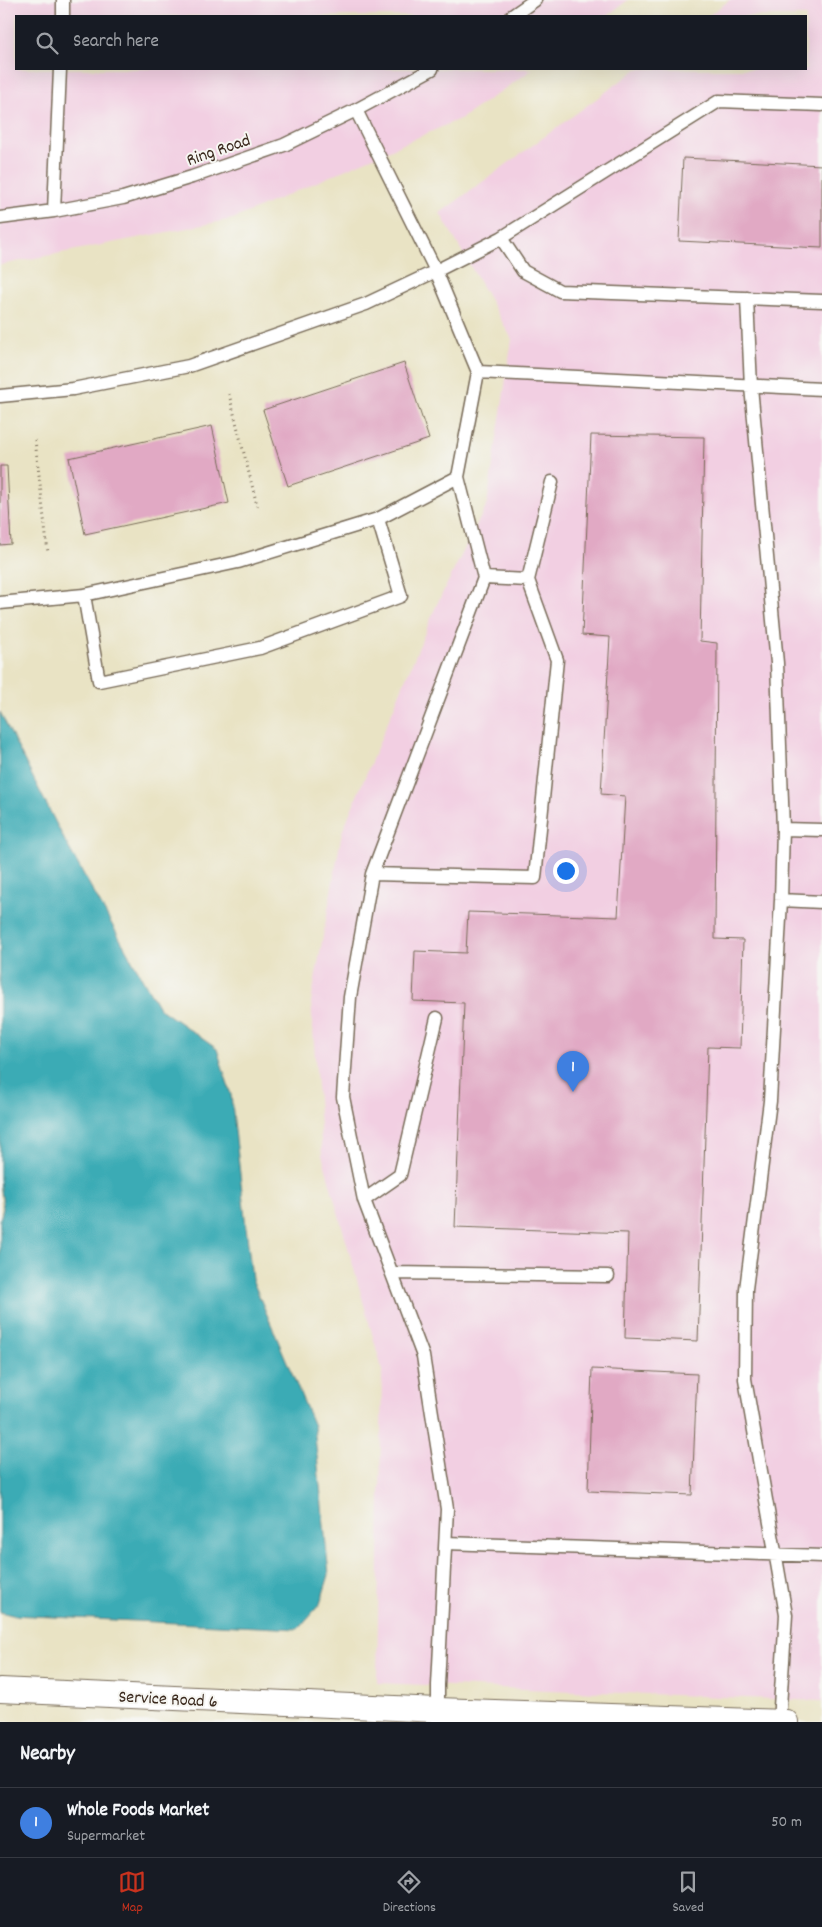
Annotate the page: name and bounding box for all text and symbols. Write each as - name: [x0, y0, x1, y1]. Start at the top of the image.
- search box: [15, 15, 807, 70]
- icon: search: [33, 29, 61, 57]
- text: Search here: [73, 29, 159, 56]
- street label: Ring Road: [184, 129, 254, 174]
- your location: [553, 858, 579, 884]
- pin: 1: [557, 1051, 589, 1092]
- street label: Service Road 6: [118, 1685, 218, 1716]
- text: Nearby: [20, 1740, 75, 1770]
- text: Whole Foods Market: [67, 1798, 209, 1825]
- text: 1: [34, 1811, 38, 1834]
- text: 50 m: [771, 1811, 802, 1834]
- text: Supermarket: [67, 1825, 145, 1848]
- tab: Map: [118, 1868, 146, 1918]
- tab: Directions: [383, 1868, 436, 1918]
- tab: Saved: [672, 1868, 704, 1918]

